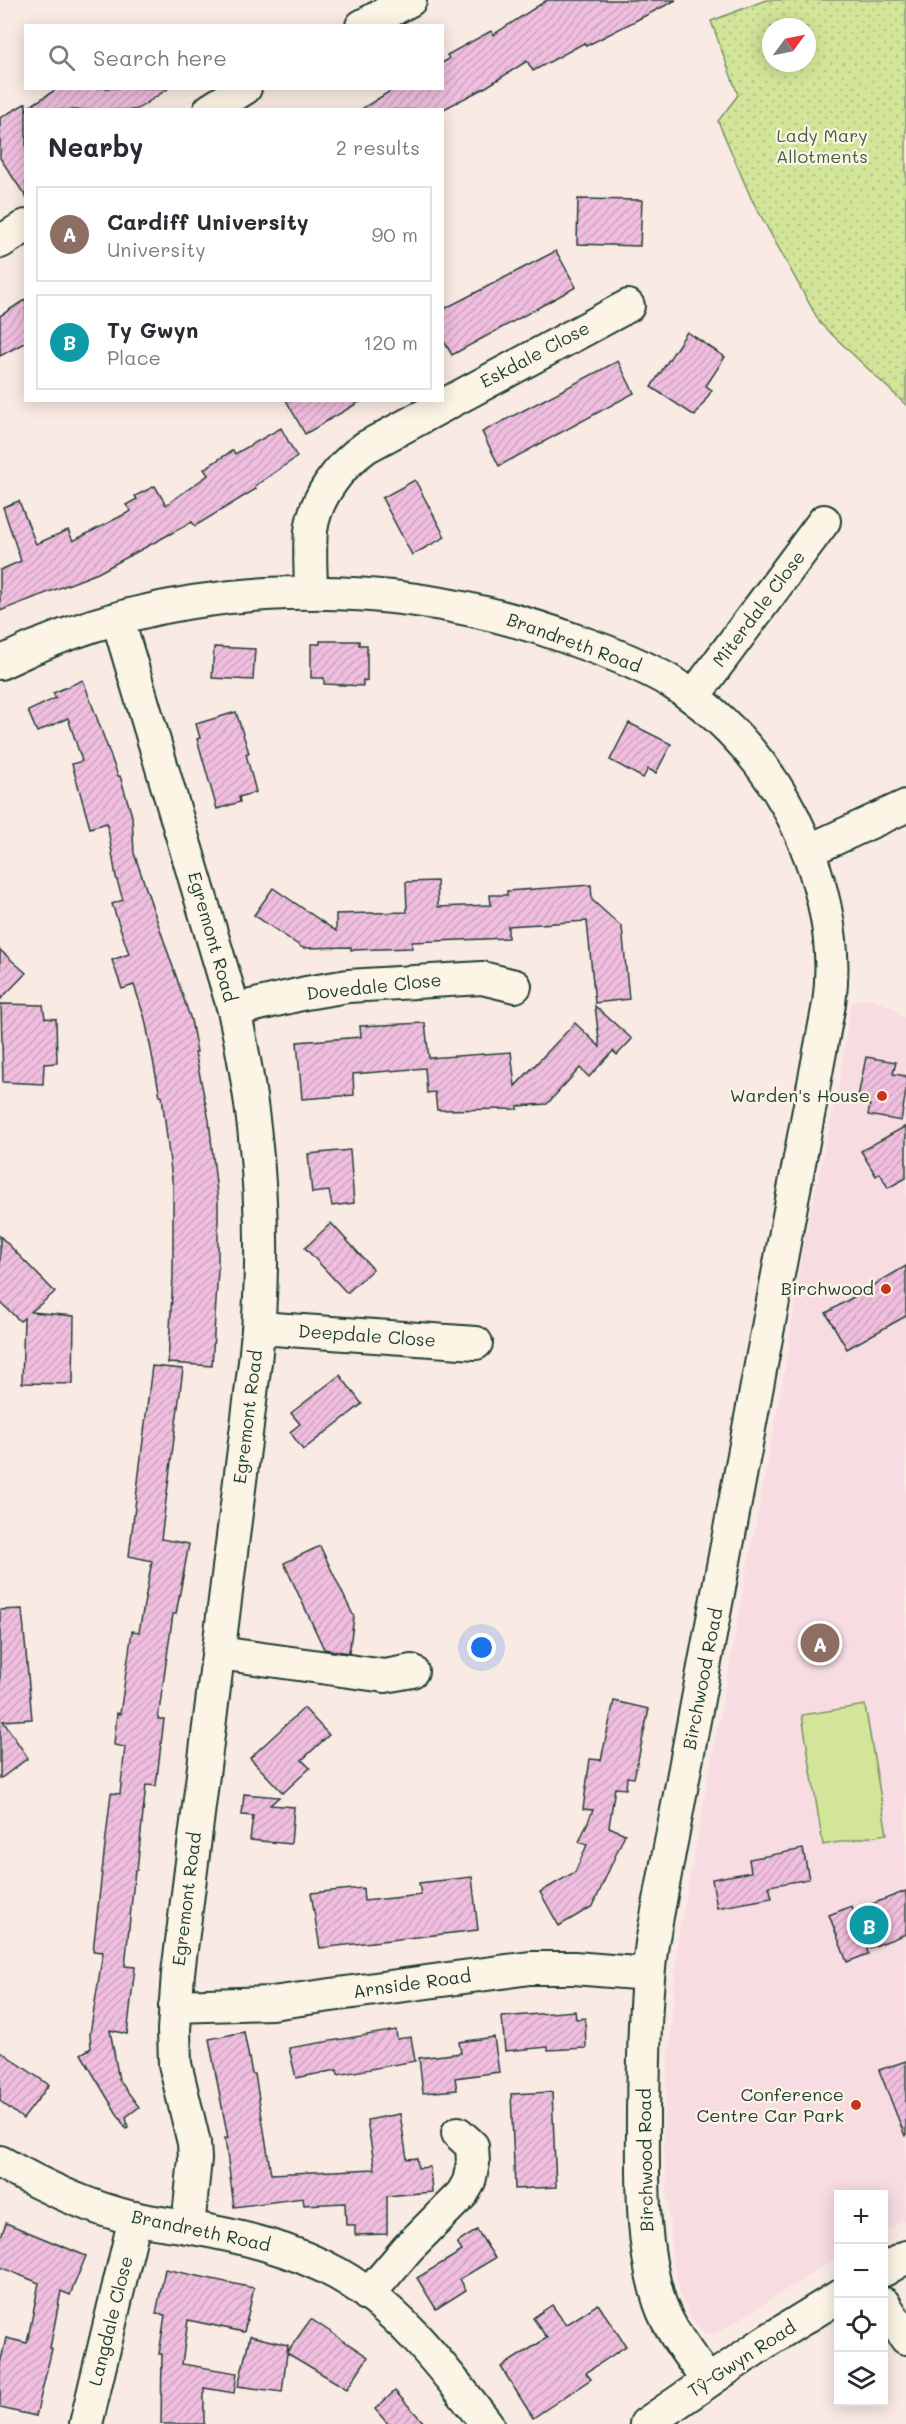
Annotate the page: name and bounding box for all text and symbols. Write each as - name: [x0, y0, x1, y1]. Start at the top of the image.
- north arrow: [762, 18, 816, 72]
- search box: [24, 24, 444, 90]
- icon: search: [45, 41, 78, 74]
- text: Search here: [93, 43, 227, 72]
- park label: Lady Mary Allotments: [776, 123, 868, 168]
- text: Nearby: [48, 130, 143, 164]
- text: 2 results: [336, 134, 420, 160]
- text: Cardiff University: [107, 207, 309, 236]
- text: A: [63, 221, 76, 247]
- text: 90 m: [372, 221, 418, 247]
- text: University: [107, 236, 206, 262]
- text: Ty Gwyn: [107, 315, 198, 344]
- street label: Eskdale Close: [476, 315, 593, 393]
- text: B: [63, 329, 76, 355]
- text: 120 m: [363, 329, 418, 355]
- text: Place: [107, 344, 161, 370]
- street label: Miterdale Close: [707, 545, 810, 671]
- street label: Brandreth Road: [504, 607, 645, 678]
- street label: Egremont Road: [183, 869, 243, 1005]
- street label: Dovedale Close: [305, 967, 443, 1005]
- place label: Warden's House: [730, 1083, 870, 1107]
- marker: Warden's House: [875, 1089, 889, 1103]
- place label: Birchwood: [781, 1276, 874, 1300]
- marker: Birchwood: [879, 1282, 893, 1296]
- street label: Deepdale Close: [298, 1318, 437, 1352]
- street label: Egremont Road: [227, 1349, 267, 1485]
- street label: Birchwood Road: [677, 1606, 728, 1752]
- pin: A: [800, 1620, 840, 1666]
- your location: [467, 1633, 496, 1662]
- street label: Egremont Road: [166, 1831, 206, 1967]
- pin: B: [850, 1902, 888, 1948]
- street label: Arnside Road: [351, 1963, 472, 2003]
- place label: Conference Centre Car Park: [697, 2082, 844, 2127]
- street label: Birchwood Road: [632, 2088, 658, 2232]
- marker: Conference Centre Car Park: [849, 2098, 863, 2112]
- map controls: [834, 2190, 888, 2406]
- button: +: [834, 2190, 888, 2244]
- street label: Brandreth Road: [129, 2204, 273, 2256]
- button: −: [834, 2244, 888, 2298]
- street label: Langdale Close: [82, 2253, 138, 2388]
- button: locate: [834, 2298, 888, 2352]
- street label: Tŷ-Gwyn Road: [683, 2314, 800, 2402]
- button: layers: [834, 2352, 888, 2406]

